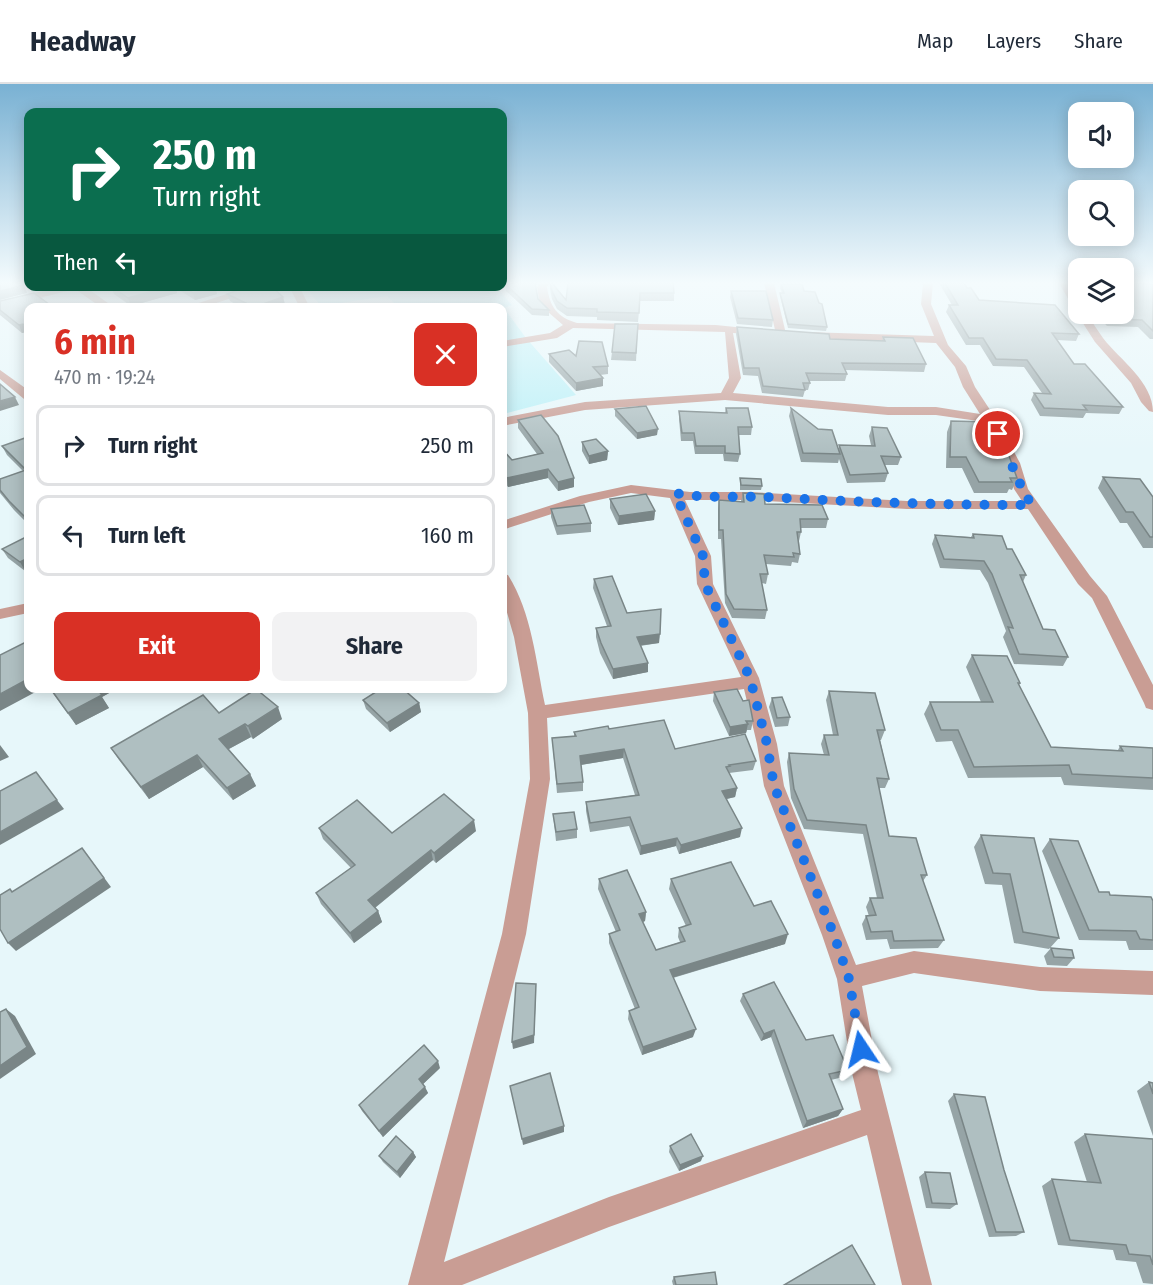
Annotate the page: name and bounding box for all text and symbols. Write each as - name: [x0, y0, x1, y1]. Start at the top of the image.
- text: Headway: [30, 25, 136, 58]
- text: Map: [917, 28, 953, 54]
- text: Layers: [986, 28, 1041, 54]
- text: Share: [1074, 28, 1123, 54]
- map controls: [1068, 102, 1134, 324]
- button: sound: [1068, 102, 1134, 168]
- text: 250 m: [153, 130, 257, 180]
- icon: right: [54, 132, 132, 210]
- button: search: [1068, 180, 1134, 246]
- text: Turn right: [153, 181, 261, 213]
- icon: left: [110, 246, 143, 279]
- text: Then: [54, 249, 98, 276]
- button: layers: [1068, 258, 1134, 324]
- text: 6 min: [54, 320, 136, 364]
- button: close: [414, 323, 477, 386]
- text: 470 m · 19:24: [54, 365, 155, 389]
- pin: [972, 408, 1023, 459]
- icon: arrive: [981, 417, 1014, 450]
- icon: right: [57, 429, 90, 462]
- text: Turn right: [108, 432, 197, 459]
- text: 250 m: [421, 432, 474, 459]
- icon: left: [57, 519, 90, 552]
- text: Turn left: [108, 522, 186, 549]
- text: 160 m: [421, 522, 474, 549]
- button: Exit: [54, 612, 260, 681]
- button: Share: [272, 612, 477, 681]
- position arrow: [829, 1017, 893, 1081]

